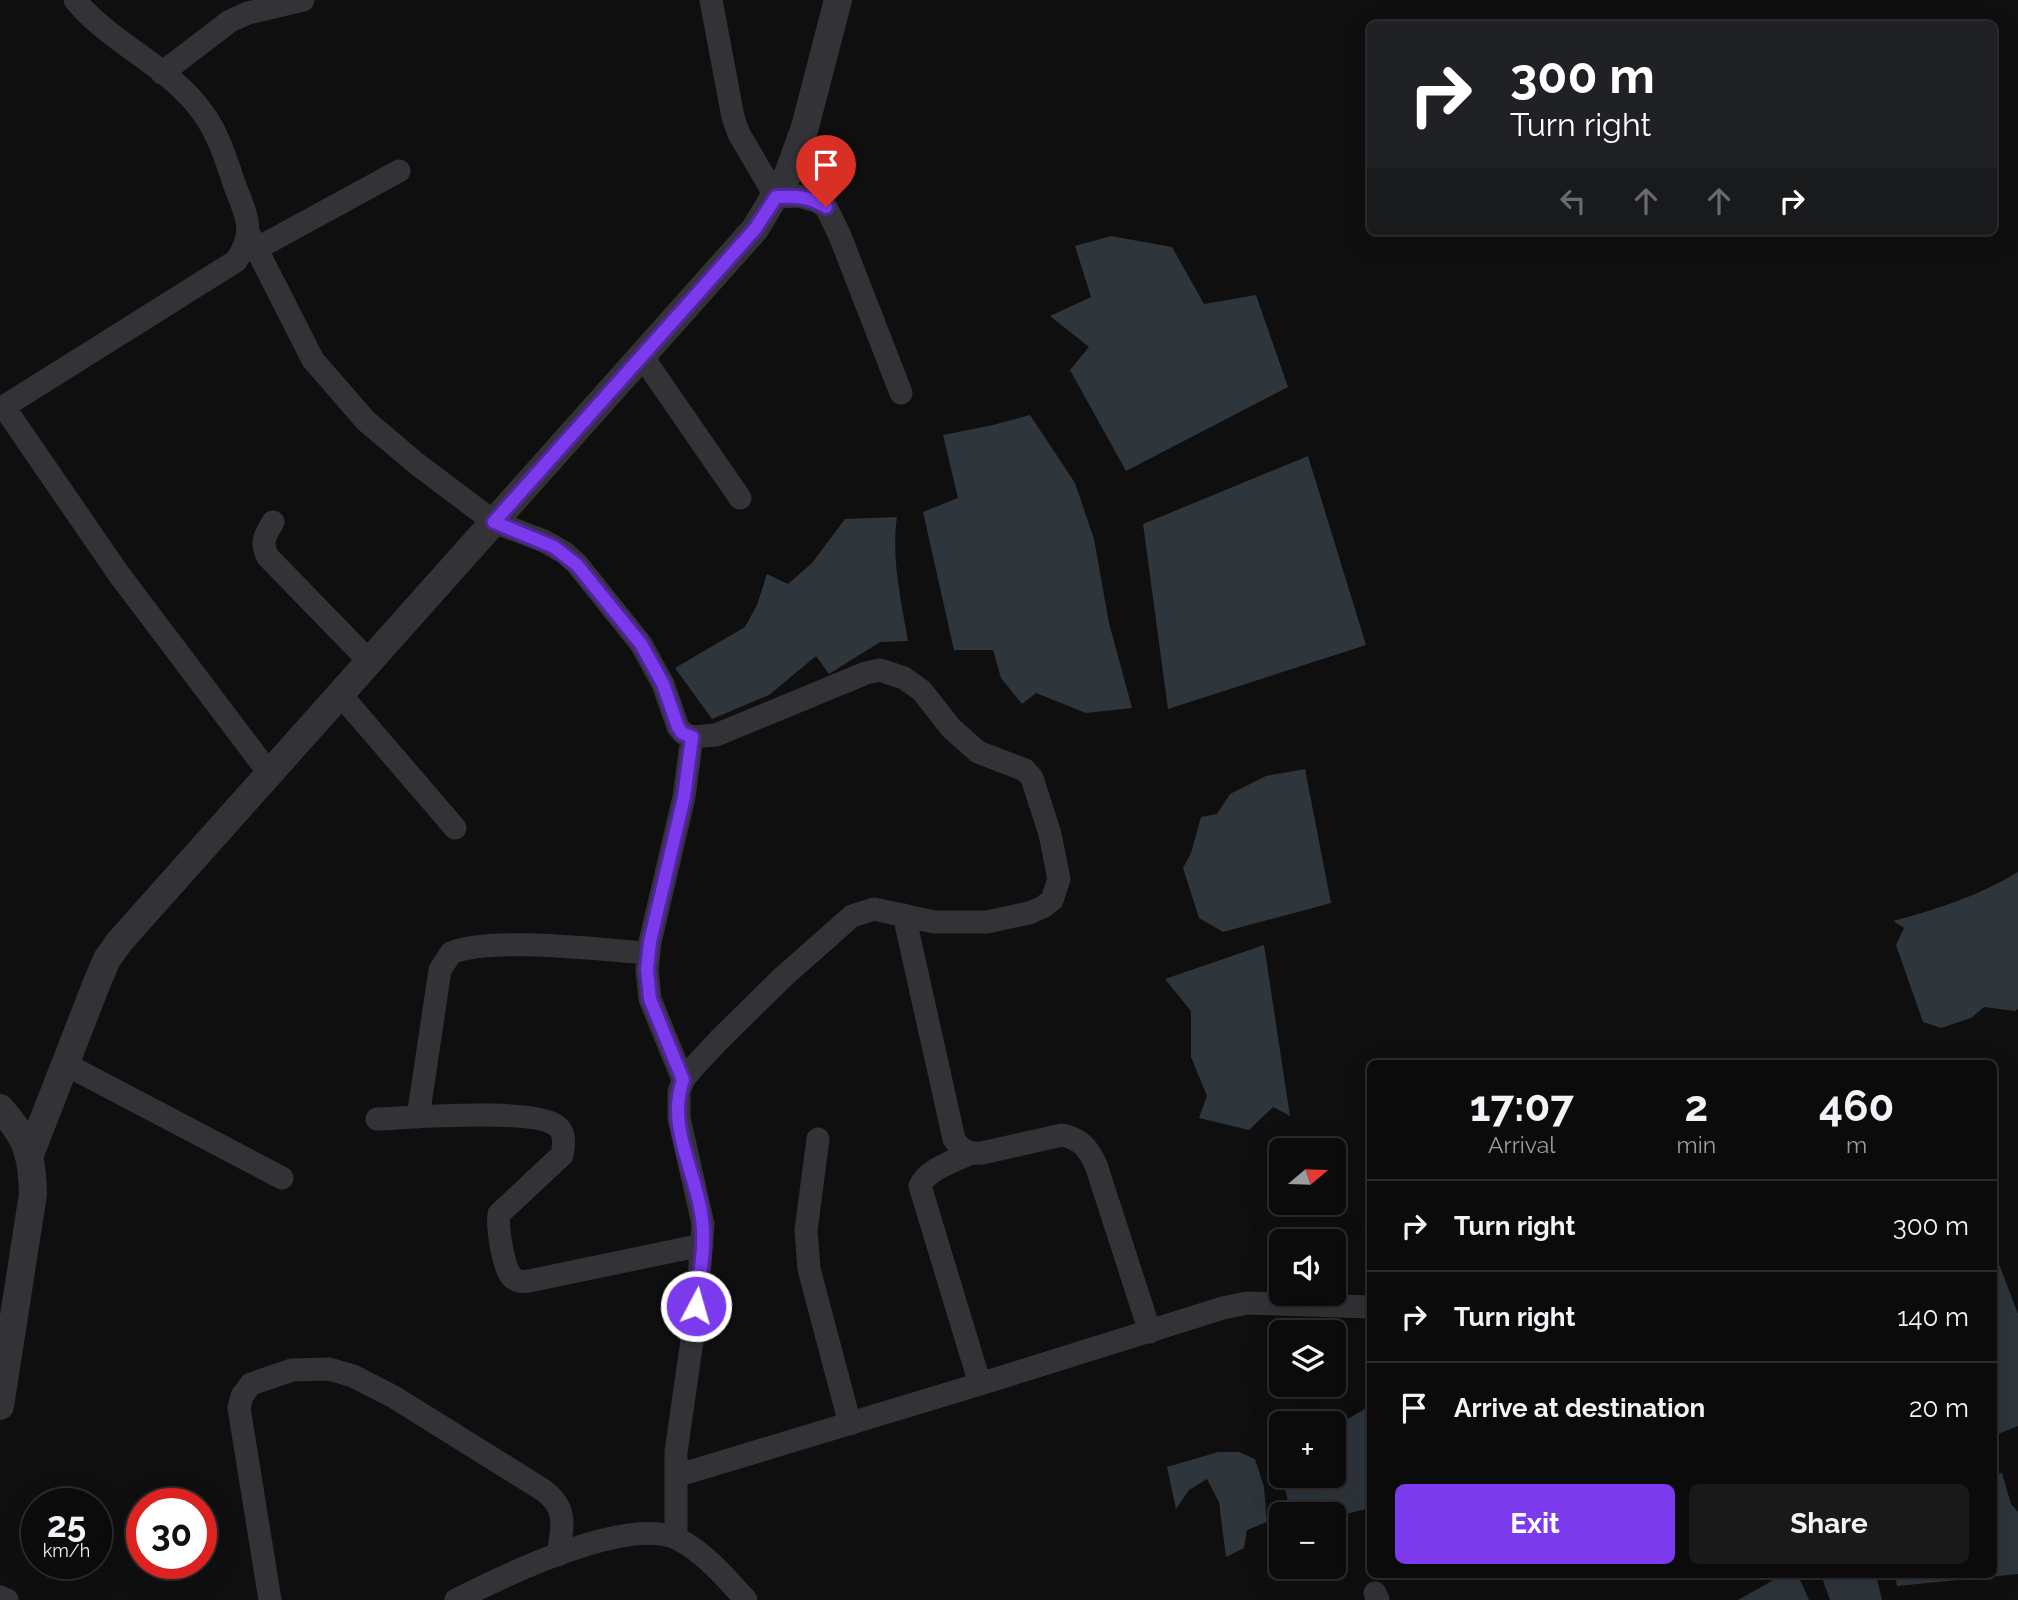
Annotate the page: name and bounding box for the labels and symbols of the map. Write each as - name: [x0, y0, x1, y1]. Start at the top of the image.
- pin: [796, 135, 856, 207]
- north arrow: [1269, 1138, 1346, 1214]
- position arrow: [659, 1269, 733, 1343]
- speed limit sign: 30: [126, 1488, 217, 1579]

